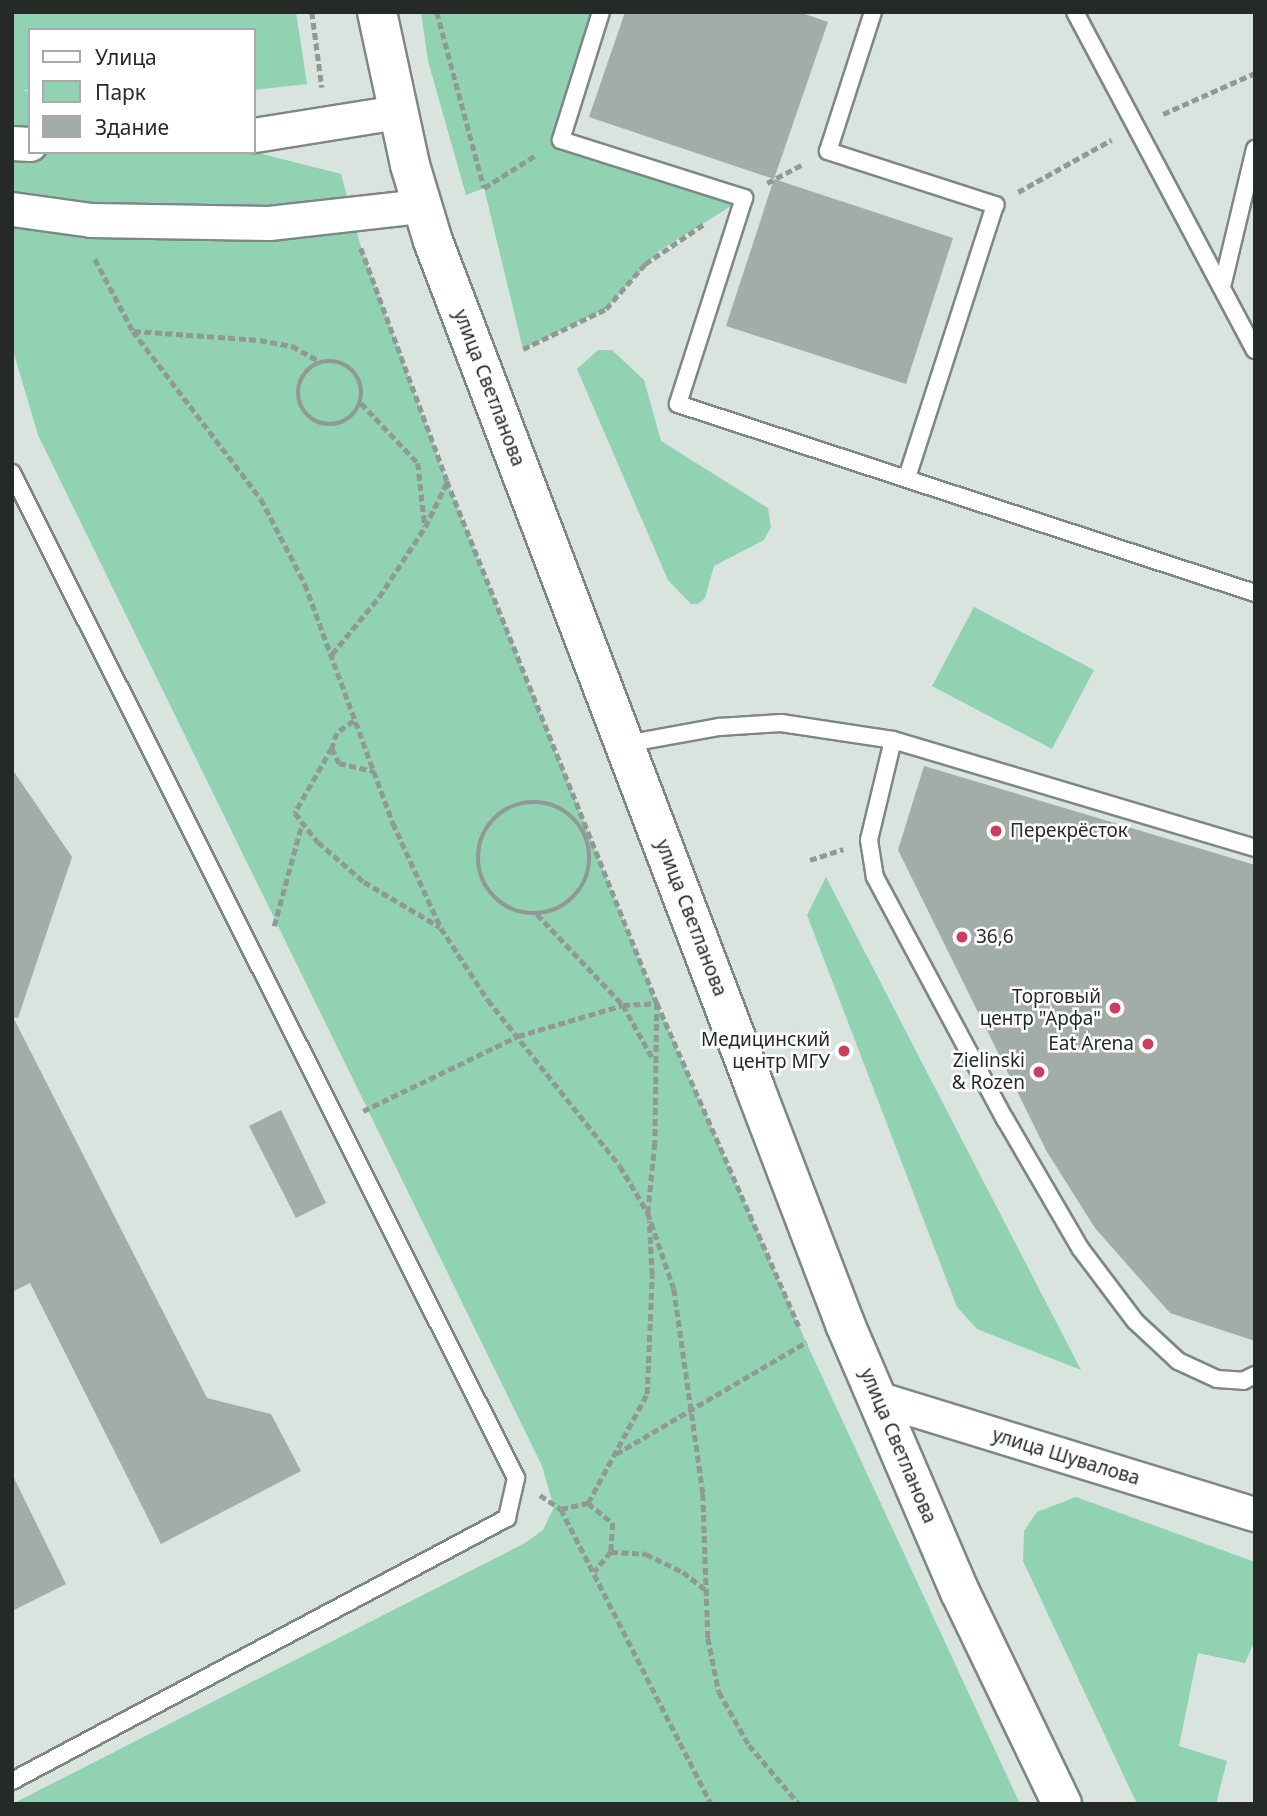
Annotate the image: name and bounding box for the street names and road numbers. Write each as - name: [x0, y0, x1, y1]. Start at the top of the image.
- street label: улица Светланова: [449, 306, 529, 470]
- street label: улица Светланова: [651, 836, 731, 1000]
- street label: улица Светланова: [855, 1365, 941, 1527]
- street label: улица Шувалова: [989, 1424, 1143, 1490]

